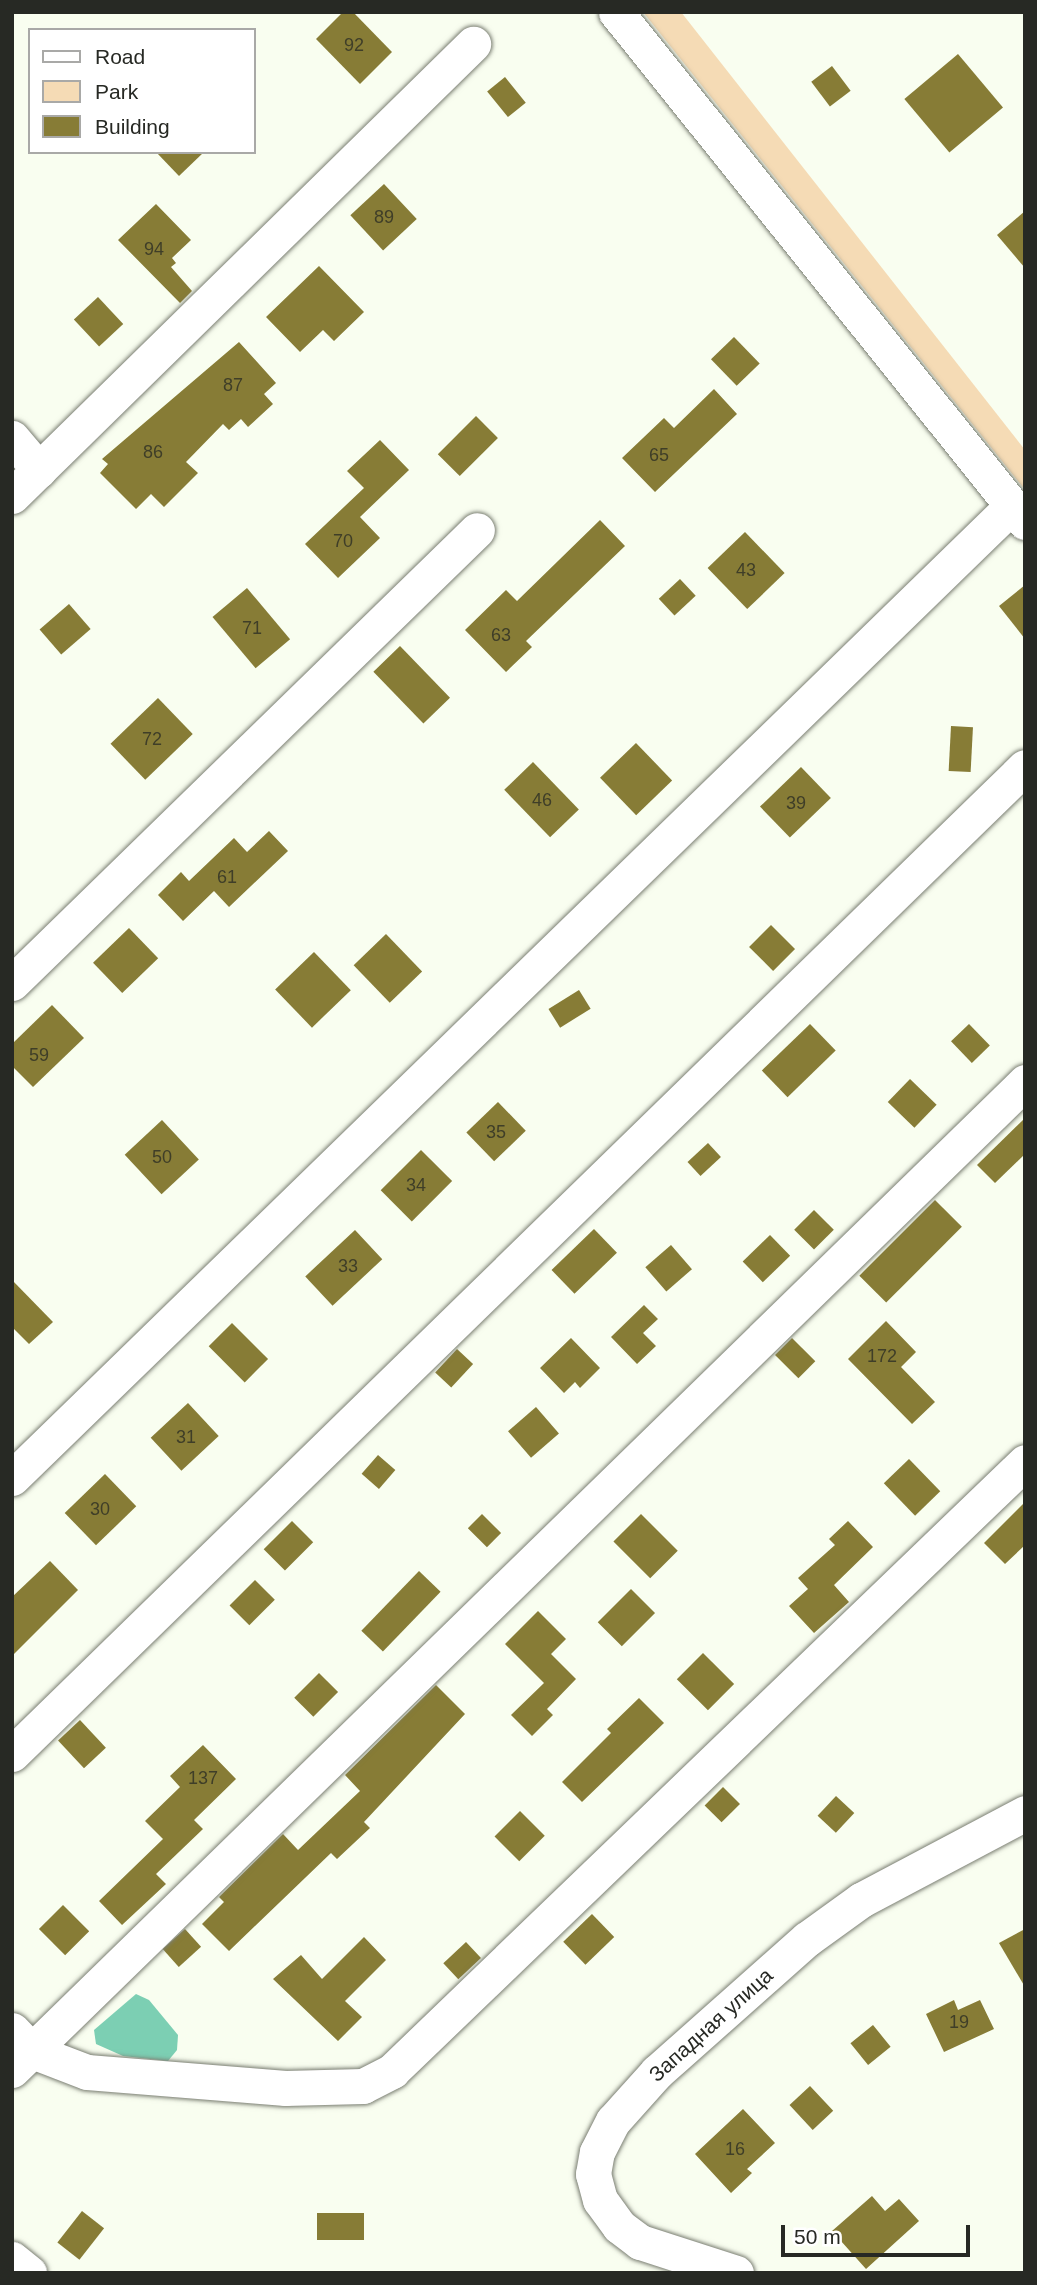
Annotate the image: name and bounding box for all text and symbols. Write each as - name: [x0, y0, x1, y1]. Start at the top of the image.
- legend: [28, 28, 256, 154]
- house number: 92: [344, 34, 364, 56]
- text: Road: [95, 45, 145, 68]
- text: Park: [95, 80, 138, 103]
- text: Building: [95, 115, 170, 138]
- house number: 89: [374, 206, 394, 228]
- house number: 94: [144, 238, 164, 260]
- house number: 87: [223, 374, 243, 396]
- house number: 86: [143, 441, 163, 463]
- house number: 65: [649, 444, 669, 466]
- house number: 70: [333, 530, 353, 552]
- house number: 43: [736, 559, 756, 581]
- house number: 71: [242, 617, 262, 639]
- house number: 63: [491, 624, 511, 646]
- house number: 72: [142, 728, 162, 750]
- house number: 46: [532, 789, 552, 811]
- house number: 39: [786, 792, 806, 814]
- house number: 61: [217, 866, 237, 888]
- house number: 59: [29, 1044, 49, 1066]
- house number: 35: [486, 1121, 506, 1143]
- house number: 50: [152, 1146, 172, 1168]
- house number: 34: [406, 1174, 426, 1196]
- house number: 33: [338, 1255, 358, 1277]
- house number: 172: [867, 1345, 897, 1367]
- house number: 31: [176, 1426, 196, 1448]
- house number: 30: [90, 1498, 110, 1520]
- house number: 137: [188, 1767, 218, 1789]
- street label: Западная улица: [644, 1963, 778, 2087]
- house number: 19: [949, 2011, 969, 2033]
- house number: 16: [725, 2138, 745, 2160]
- scale bar: [785, 2212, 974, 2256]
- text: 50 m: [794, 2225, 841, 2248]

